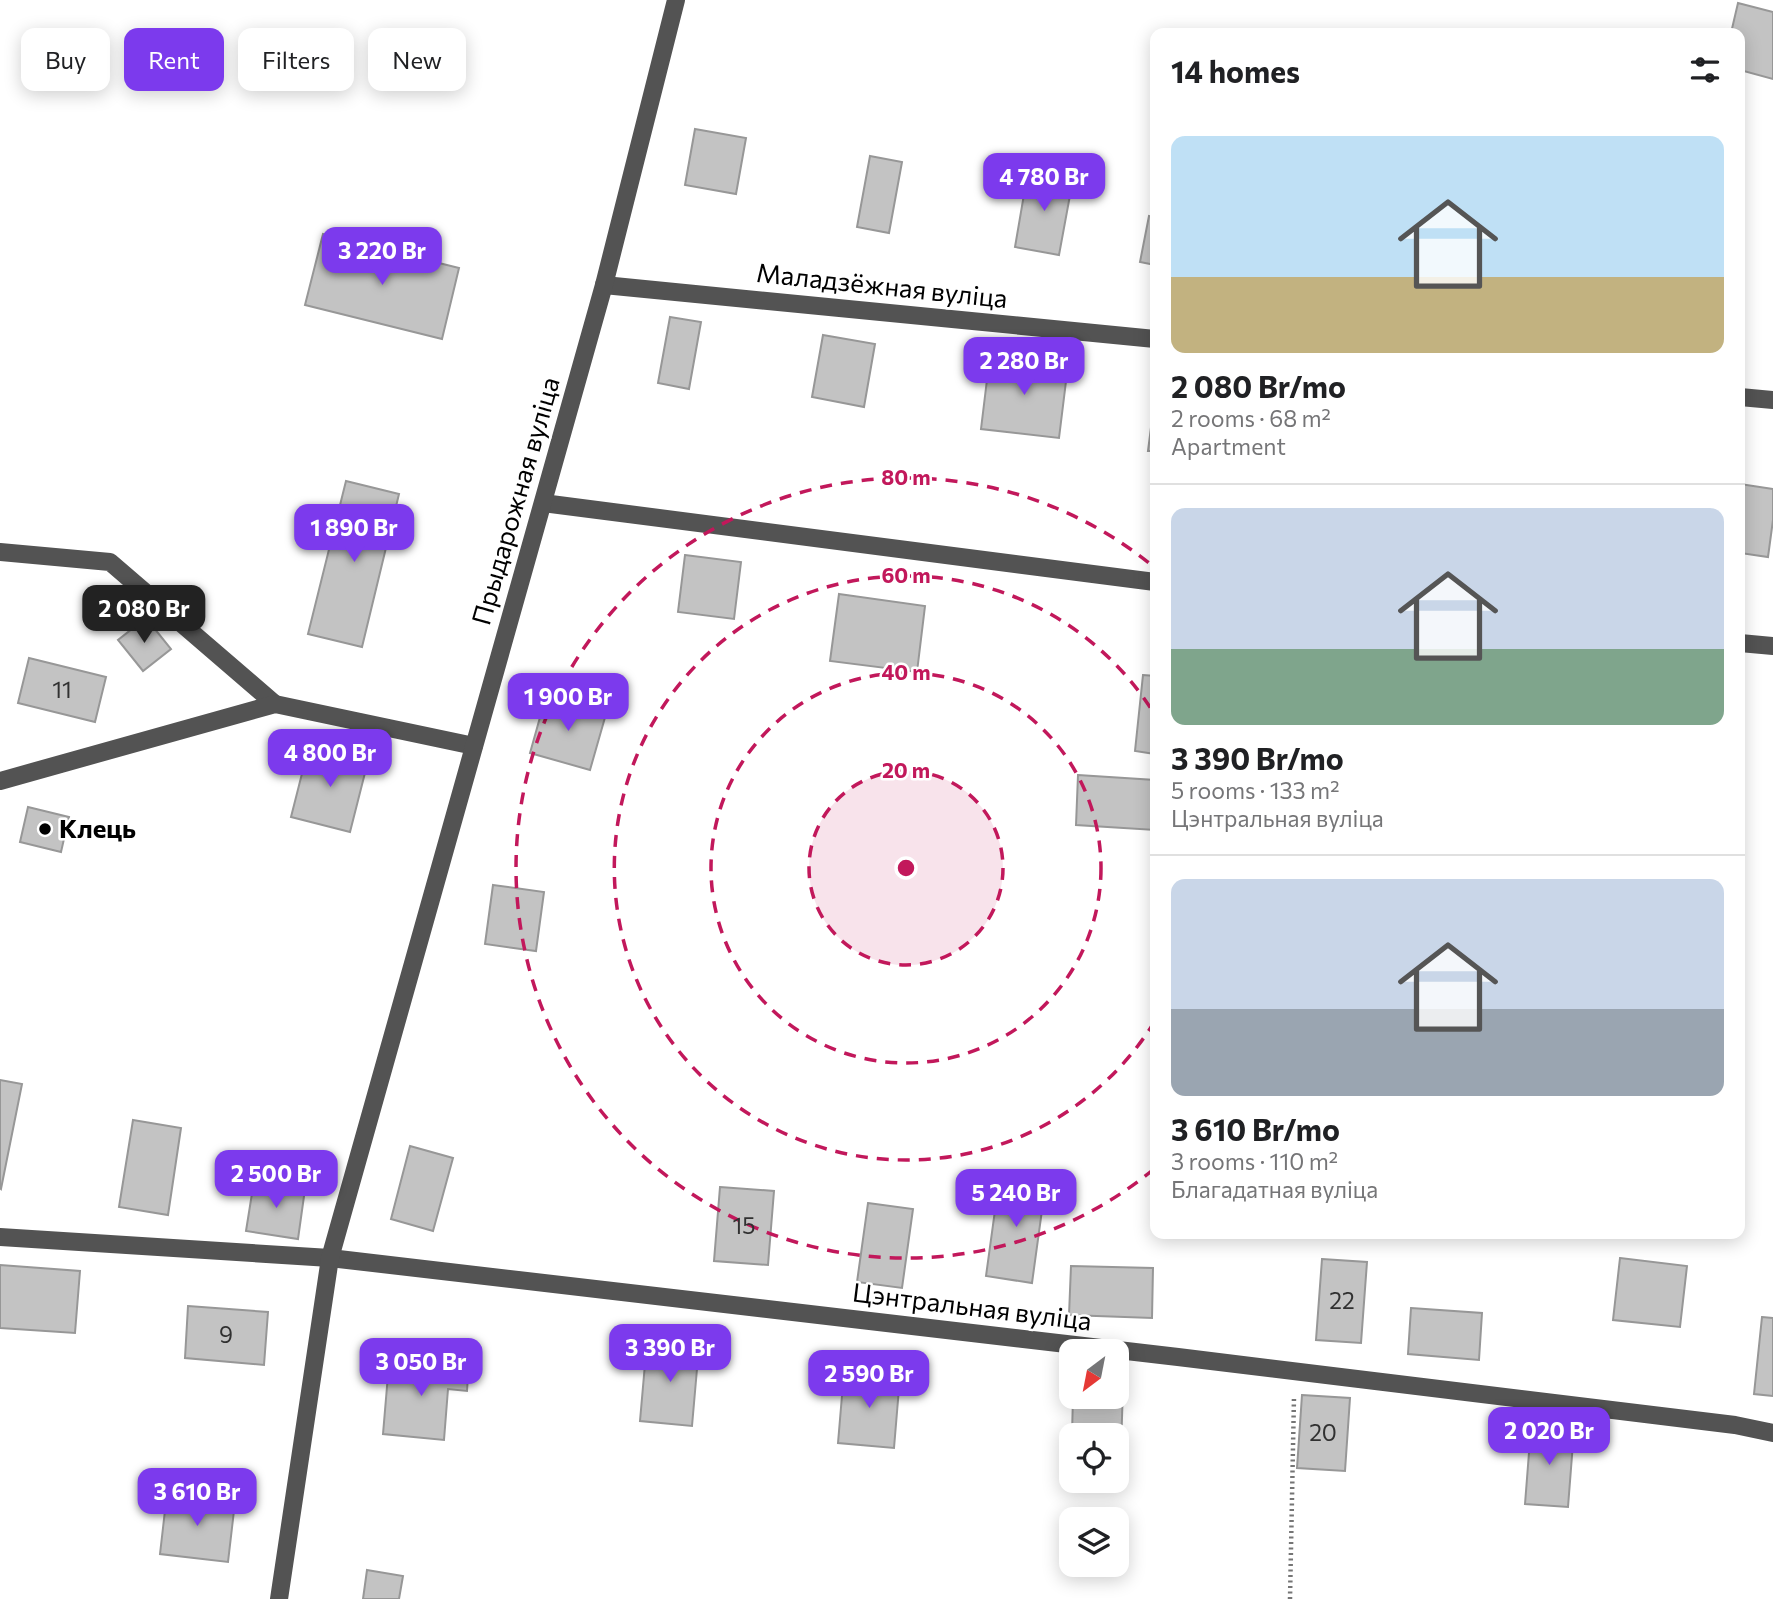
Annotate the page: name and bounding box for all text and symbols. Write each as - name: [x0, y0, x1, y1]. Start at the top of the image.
- chip: Buy: [21, 28, 110, 91]
- chip: Rent: [124, 28, 224, 91]
- chip: Filters: [238, 28, 354, 91]
- chip: New: [368, 28, 466, 91]
- icon: filters: [1686, 51, 1724, 89]
- text: 14 homes: [1171, 52, 1300, 89]
- pin: 4 780 Br: [972, 154, 1116, 213]
- text: 4 780 Br: [999, 162, 1089, 190]
- icon: home: [1385, 181, 1511, 307]
- pin: 3 220 Br: [310, 228, 454, 287]
- text: 3 220 Br: [338, 236, 426, 264]
- street label: Маладзёжная вуліца: [755, 256, 1009, 313]
- pin: 2 280 Br: [952, 338, 1096, 397]
- text: 2 280 Br: [979, 346, 1069, 374]
- text: 2 080 Br/mo: [1171, 367, 1346, 404]
- street label: Прыдарожная вуліца: [464, 373, 565, 628]
- text: 2 rooms · 68 m²: [1171, 404, 1331, 432]
- text: Apartment: [1171, 432, 1286, 460]
- text: 80 m: [881, 464, 931, 489]
- pin: 1 890 Br: [282, 504, 426, 564]
- text: 1 890 Br: [310, 513, 398, 541]
- icon: home: [1385, 553, 1511, 679]
- text: 60 m: [881, 562, 931, 587]
- pin: 2 080 Br: [72, 586, 216, 645]
- text: 2 080 Br: [98, 594, 190, 622]
- text: 40 m: [881, 659, 931, 684]
- pin: 1 900 Br: [496, 674, 640, 733]
- house number: 11: [52, 675, 72, 703]
- text: 1 900 Br: [524, 682, 612, 710]
- pin: 4 800 Br: [258, 730, 402, 789]
- text: 4 800 Br: [284, 738, 376, 766]
- text: 3 390 Br/mo: [1171, 739, 1344, 776]
- text: 20 m: [882, 757, 930, 782]
- text: 5 rooms · 133 m²: [1171, 776, 1339, 804]
- text: Цэнтральная вуліца: [1171, 804, 1384, 832]
- place label: Клець: [59, 812, 136, 843]
- marker: Клець: [37, 821, 53, 837]
- centre of rings: [894, 856, 918, 880]
- icon: home: [1385, 924, 1511, 1050]
- text: 3 610 Br/mo: [1171, 1110, 1340, 1147]
- text: 3 rooms · 110 m²: [1171, 1147, 1338, 1175]
- pin: 2 500 Br: [204, 1150, 348, 1210]
- text: 2 500 Br: [231, 1159, 321, 1187]
- pin: 5 240 Br: [944, 1170, 1088, 1229]
- text: Благадатная вуліца: [1171, 1175, 1378, 1203]
- text: 5 240 Br: [971, 1178, 1061, 1206]
- house number: 15: [732, 1211, 756, 1239]
- street label: Цэнтральная вуліца: [851, 1275, 1093, 1336]
- house number: 22: [1329, 1286, 1355, 1314]
- house number: 9: [219, 1320, 233, 1348]
- pin: 3 390 Br: [598, 1324, 742, 1384]
- text: 3 390 Br: [625, 1333, 715, 1361]
- pin: 3 050 Br: [349, 1338, 493, 1398]
- north arrow: [1059, 1339, 1129, 1409]
- map controls: [1059, 1339, 1129, 1577]
- text: 3 050 Br: [376, 1347, 466, 1375]
- pin: 2 590 Br: [797, 1350, 941, 1410]
- text: 2 590 Br: [824, 1359, 914, 1387]
- pin: 2 020 Br: [1477, 1408, 1621, 1467]
- text: 2 020 Br: [1504, 1416, 1594, 1444]
- house number: 20: [1309, 1418, 1337, 1446]
- button: locate: [1059, 1423, 1129, 1493]
- pin: 3 610 Br: [125, 1468, 269, 1528]
- text: 3 610 Br: [154, 1477, 240, 1505]
- button: layers: [1059, 1507, 1129, 1577]

